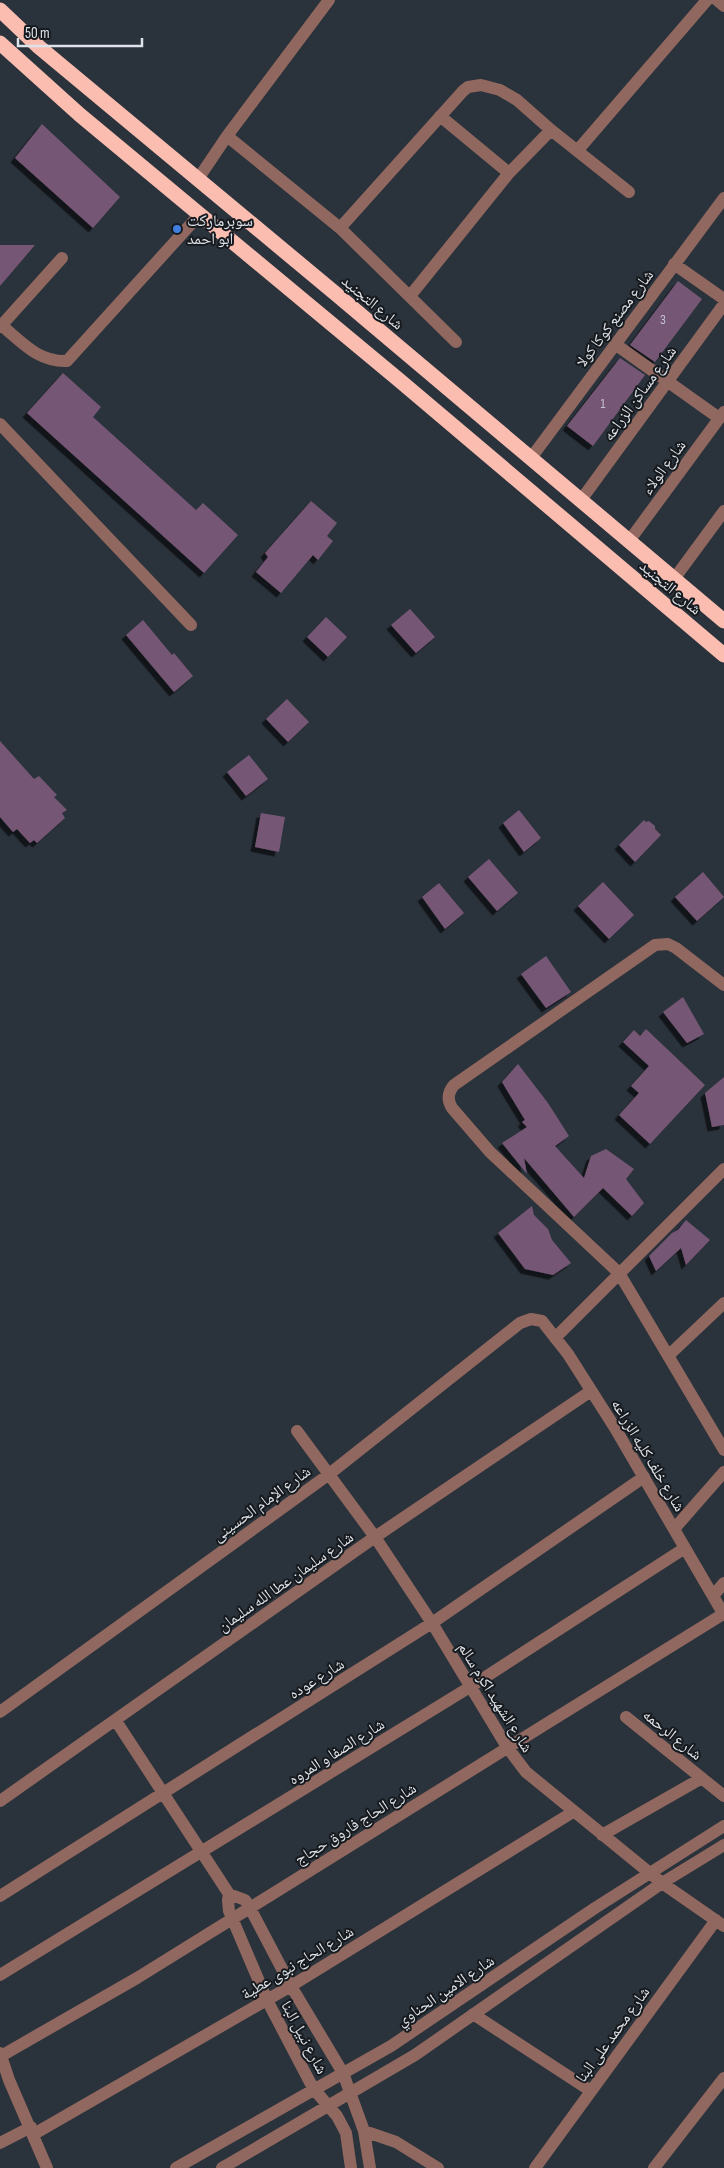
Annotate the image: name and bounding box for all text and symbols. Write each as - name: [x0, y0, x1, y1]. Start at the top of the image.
- scale bar: [18, 15, 141, 47]
- text: 50 m: [25, 24, 50, 43]
- place label: سوبرماركت ابو احمد: [187, 212, 253, 249]
- marker: سوبرماركت ابو احمد: [171, 223, 183, 235]
- street label: شارع مصنع كوكا كولا: [572, 266, 658, 371]
- street label: شارع التجنيد: [337, 272, 407, 334]
- house number: 3: [660, 311, 666, 328]
- street label: شارع مساكن الزراعه: [599, 343, 681, 445]
- house number: 1: [601, 395, 606, 412]
- street label: شارع الولاء: [638, 437, 690, 499]
- street label: شارع التجنيد: [635, 557, 705, 619]
- street label: شارع خلف كليه الزراعه: [607, 1396, 689, 1515]
- street label: شارع الإمام الحسينى: [209, 1462, 315, 1546]
- street label: شارع سليمان عطا الله سليمان: [214, 1528, 358, 1636]
- street label: شارع الشهيد اكرم سالم: [453, 1639, 536, 1756]
- street label: شارع عوده: [286, 1655, 348, 1704]
- street label: شارع الرحمه: [639, 1706, 705, 1765]
- street label: شارع الصفا و المروه: [285, 1715, 388, 1789]
- street label: شارع الحاج فاروق حجاج: [291, 1779, 420, 1869]
- street label: شارع الحاج نبوى عطية: [238, 1922, 357, 2004]
- street label: شارع الامين الحناوي: [393, 1952, 500, 2033]
- street label: شارع محمد على البنا: [572, 1983, 654, 2086]
- street label: شارع نبيل البنا: [276, 1998, 331, 2078]

